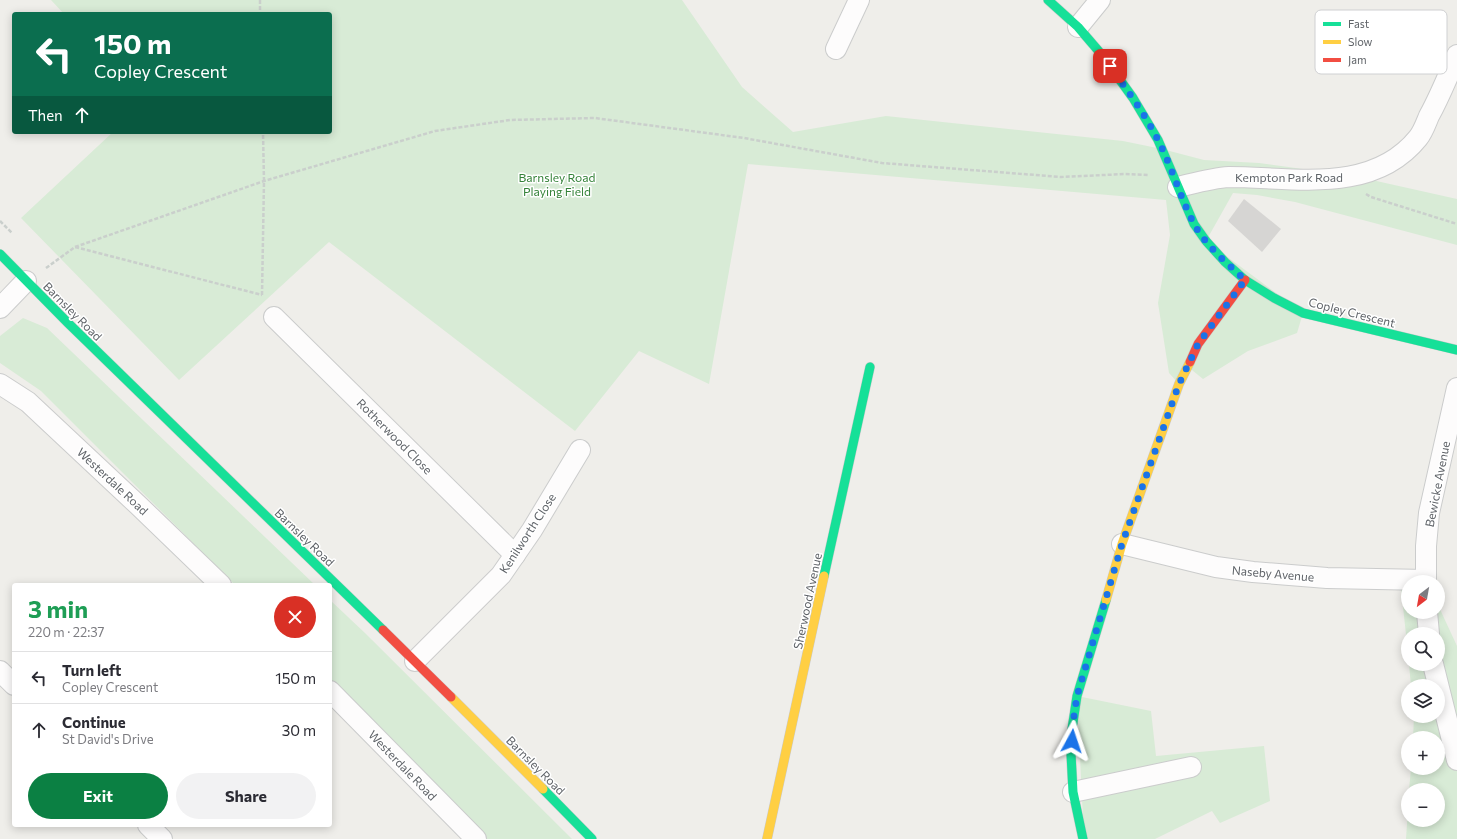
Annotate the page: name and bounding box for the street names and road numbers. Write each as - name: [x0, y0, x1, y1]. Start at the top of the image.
- street label: Kempton Park Road: [1235, 170, 1343, 184]
- street label: Barnsley Road: [41, 279, 105, 343]
- street label: Copley Crescent: [1307, 294, 1397, 330]
- street label: Rotherwood Close: [354, 395, 436, 477]
- street label: Bewicke Avenue: [1422, 440, 1452, 528]
- street label: Westerdale Road: [75, 445, 151, 517]
- street label: Kenilworth Close: [496, 490, 558, 576]
- street label: Barnsley Road: [272, 505, 338, 569]
- street label: Sherwood Avenue: [790, 552, 824, 650]
- street label: Naseby Avenue: [1231, 562, 1315, 584]
- street label: Westerdale Road: [366, 727, 440, 803]
- street label: Barnsley Road: [504, 733, 568, 797]

